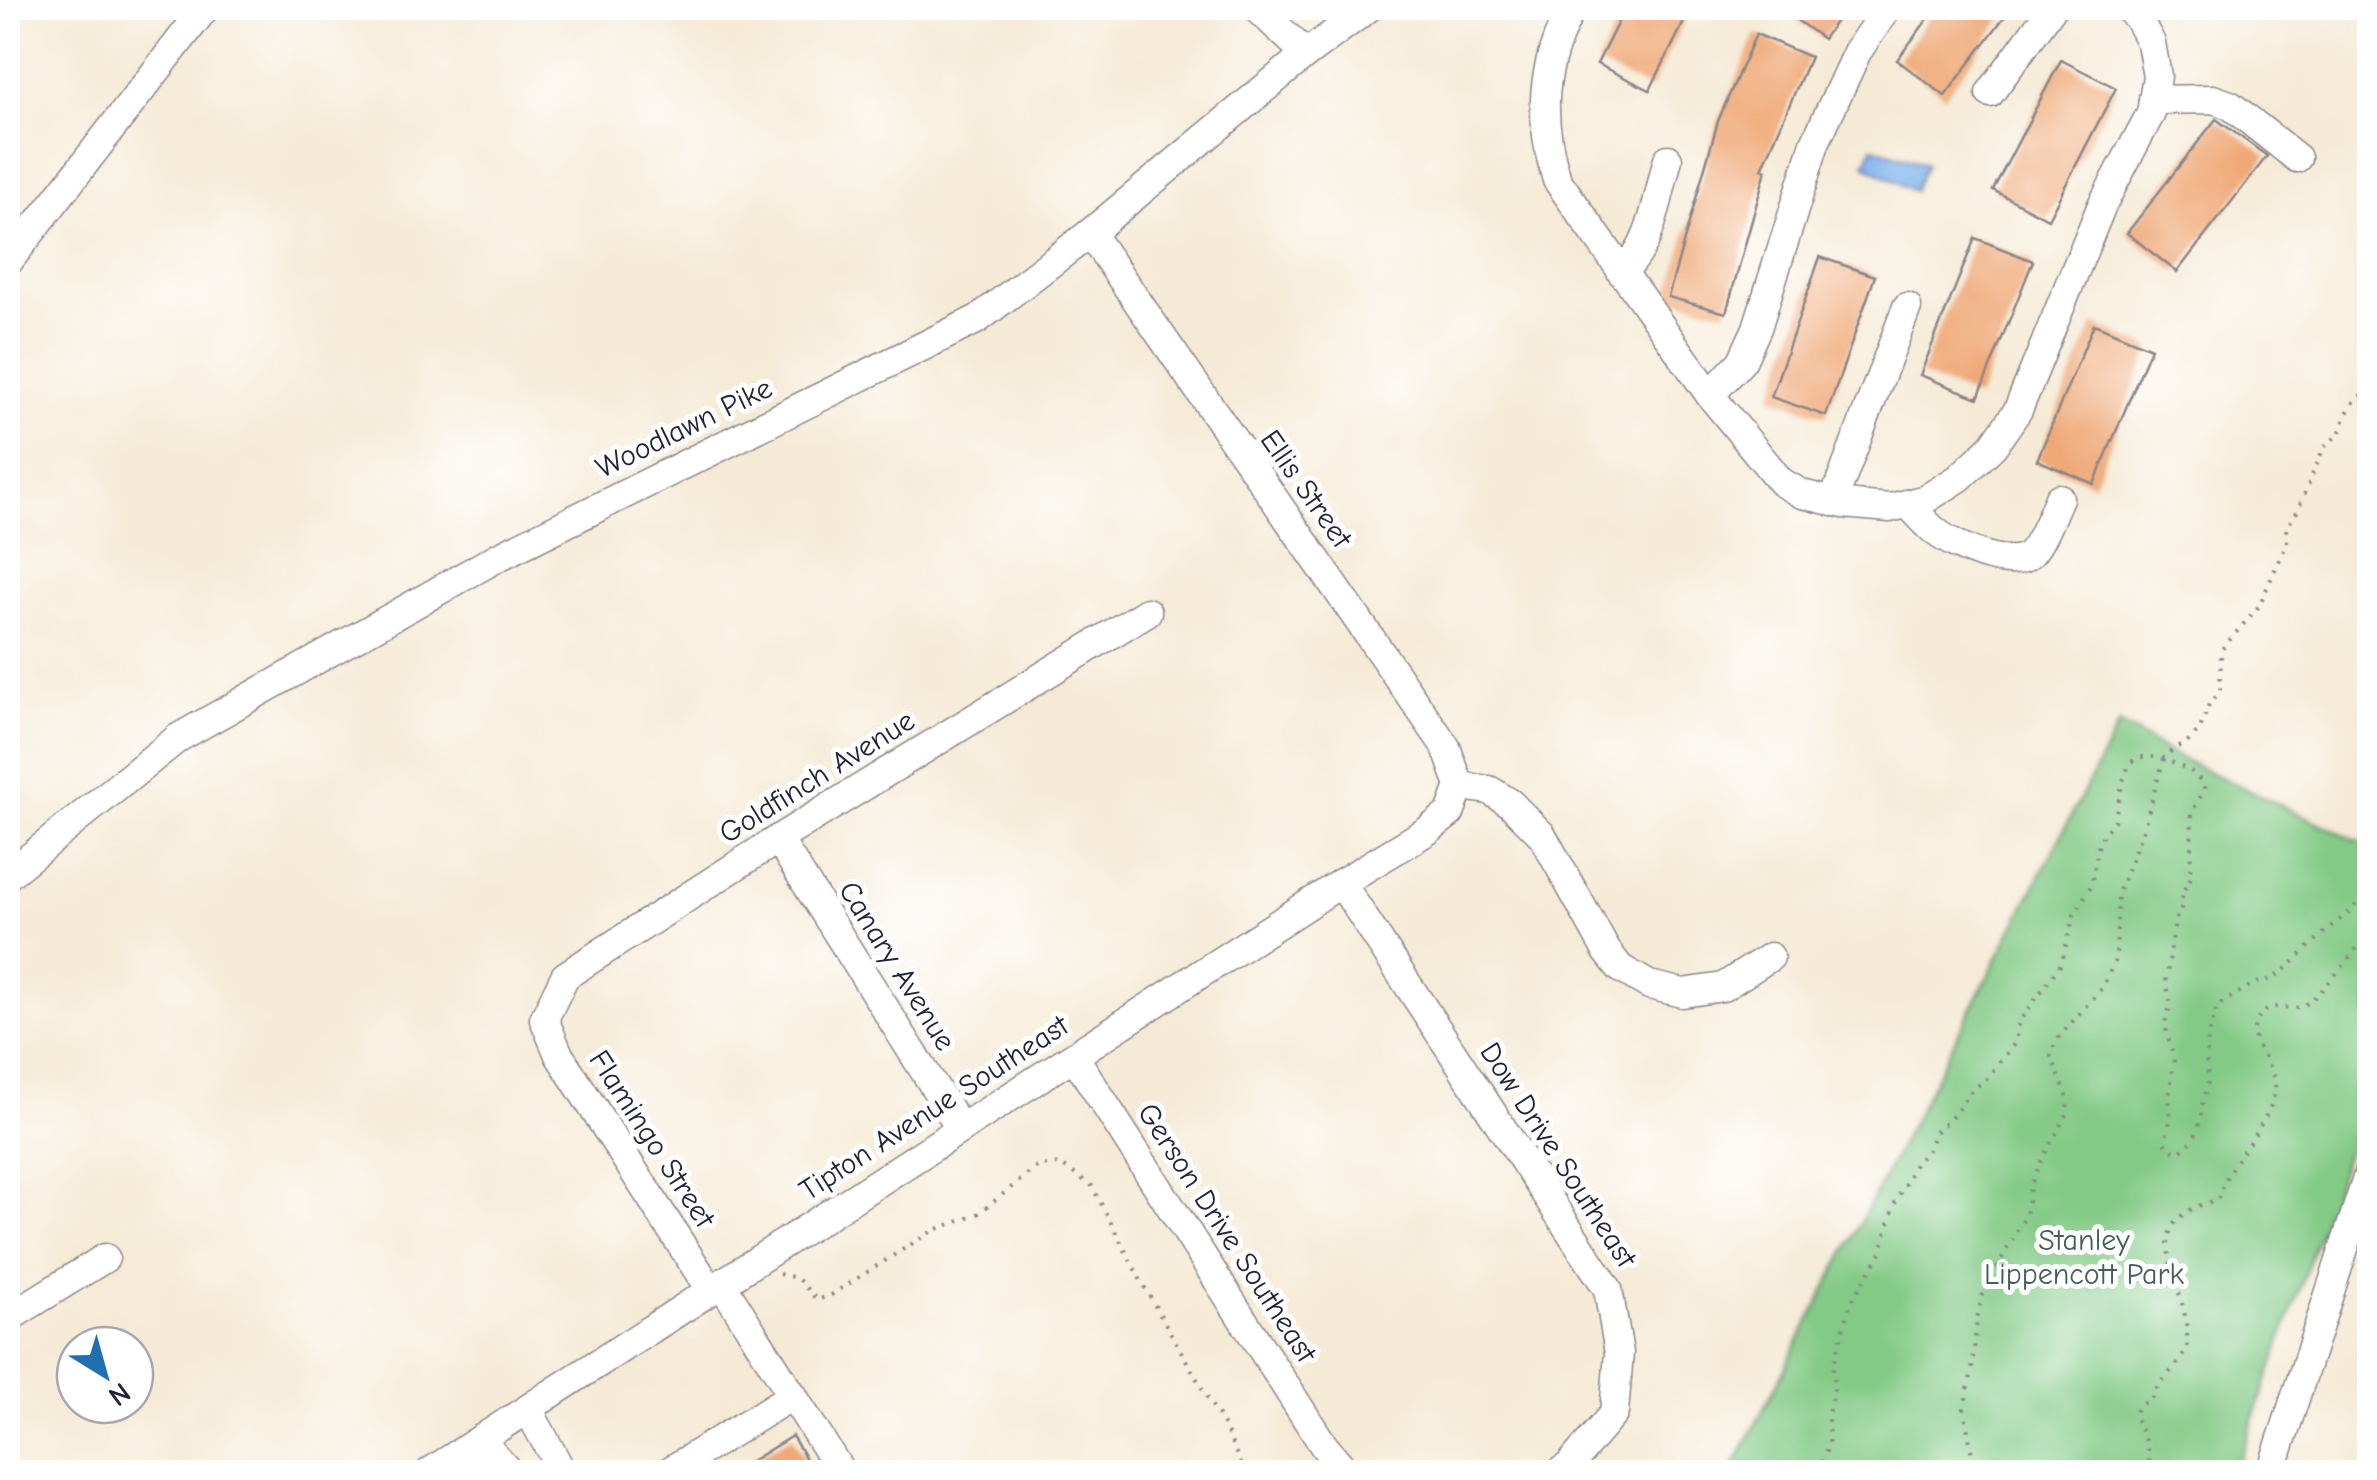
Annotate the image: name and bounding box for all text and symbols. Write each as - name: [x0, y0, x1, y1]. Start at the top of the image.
- street label: Woodlawn Pike: [590, 370, 778, 486]
- street label: Ellis Street: [1253, 423, 1360, 556]
- street label: Goldfinch Avenue: [713, 703, 921, 851]
- street label: Canary Avenue: [831, 875, 963, 1057]
- street label: Tipton Avenue Southeast: [793, 1007, 1076, 1208]
- street label: Dow Drive Southeast: [1472, 1036, 1645, 1275]
- street label: Flamingo Street: [582, 1044, 723, 1235]
- street label: Gerson Drive Southeast: [1130, 1097, 1325, 1370]
- park label: Stanley Lippencott Park: [1984, 1223, 2184, 1292]
- north arrow: [55, 1325, 155, 1425]
- text: N: [103, 1376, 136, 1412]

